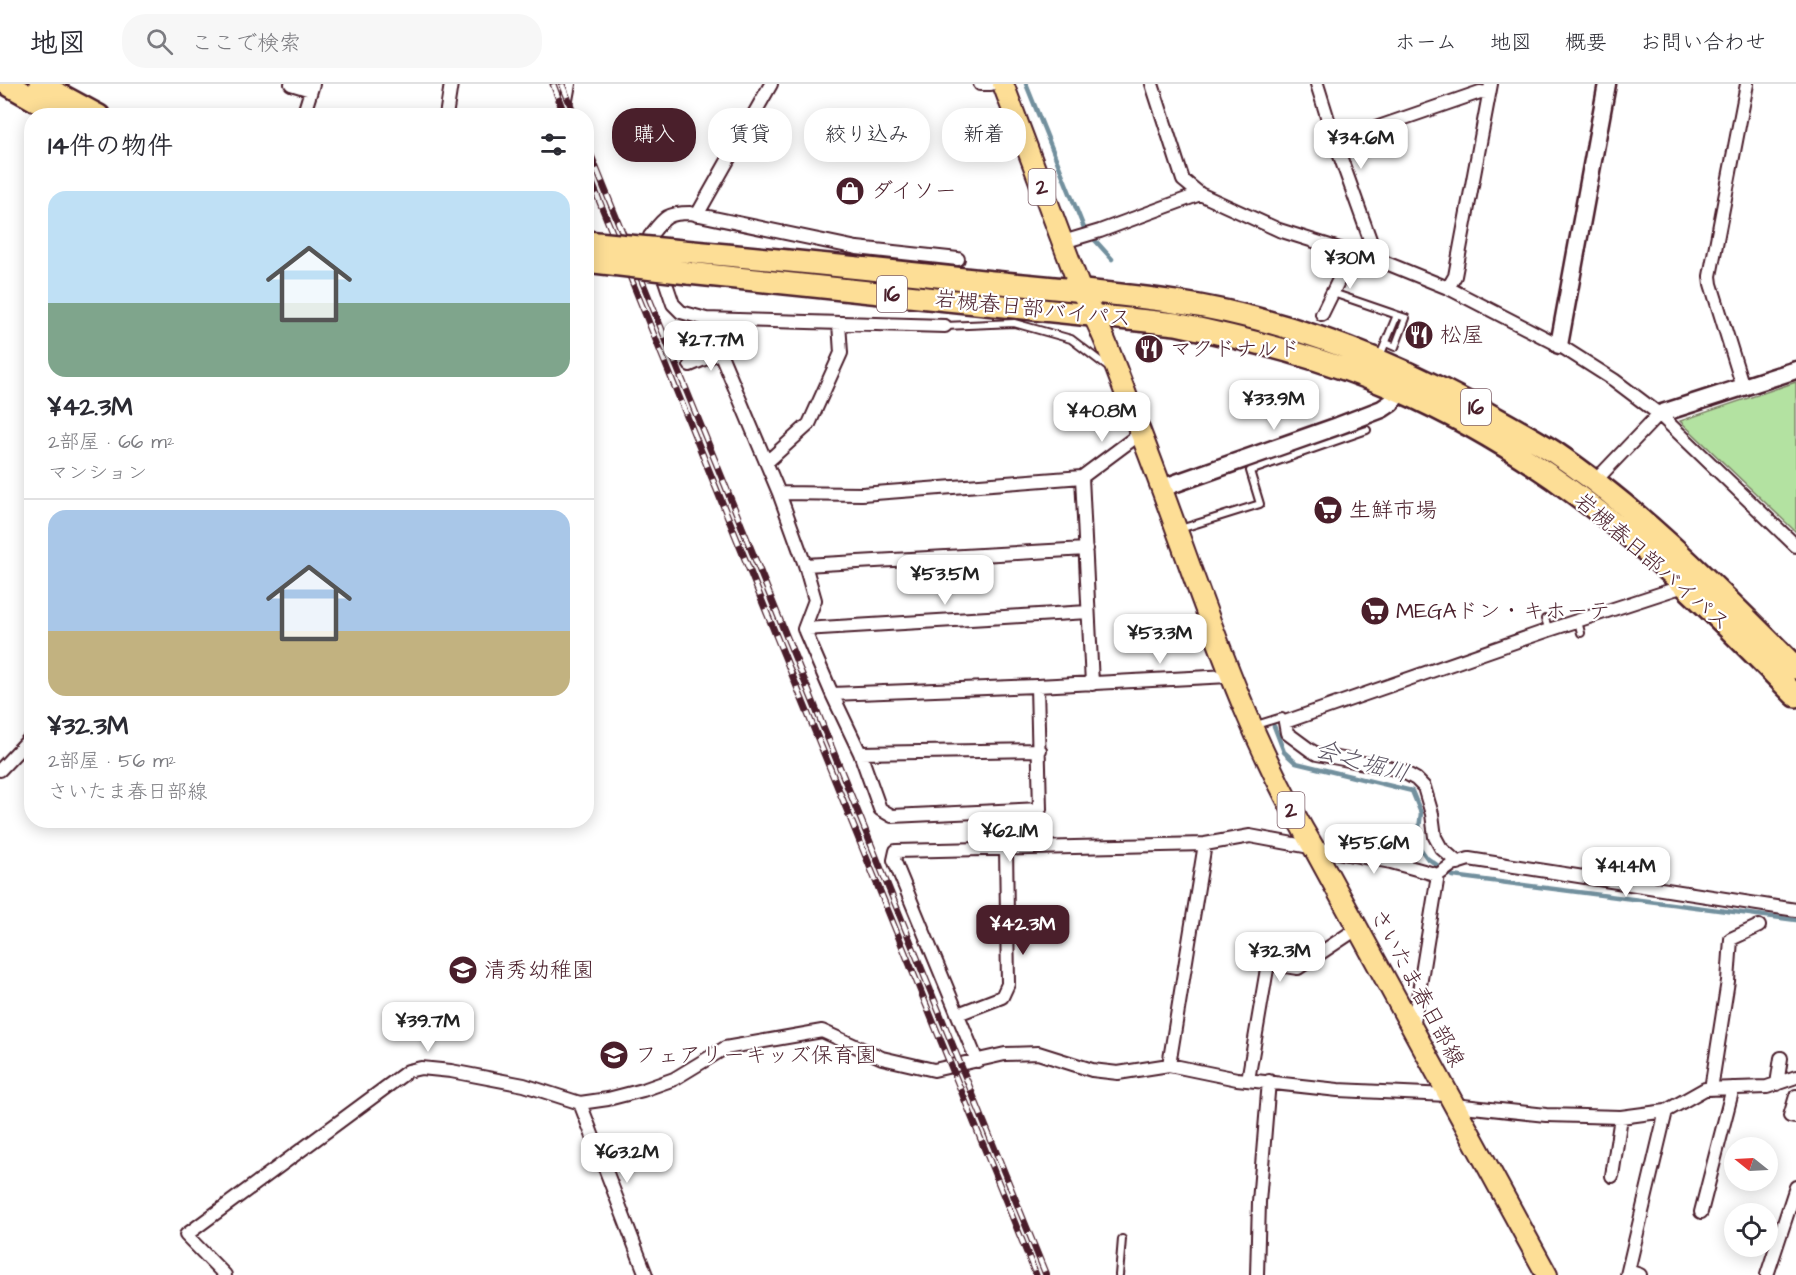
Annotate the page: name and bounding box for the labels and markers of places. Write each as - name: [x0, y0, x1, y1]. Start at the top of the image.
- pin: ¥34.6M: [1312, 119, 1410, 170]
- shop icon: ダイソー: [834, 175, 866, 207]
- place label: ダイソー: [871, 176, 957, 207]
- pin: ¥30M: [1314, 239, 1386, 290]
- restaurant icon: 松屋: [1403, 319, 1435, 351]
- place label: 松屋: [1440, 320, 1484, 351]
- pin: ¥27.7M: [662, 321, 760, 372]
- restaurant icon: マクドナルド: [1133, 333, 1165, 365]
- place label: マクドナルド: [1170, 334, 1300, 365]
- pin: ¥33.9M: [1225, 380, 1323, 431]
- pin: ¥40.8M: [1053, 392, 1151, 443]
- supermarket icon: 生鮮市場: [1312, 494, 1344, 526]
- place label: 生鮮市場: [1349, 495, 1437, 526]
- pin: ¥53.5M: [896, 555, 994, 606]
- supermarket icon: MEGAドン・キホーテ: [1359, 595, 1391, 627]
- place label: MEGAドン・キホーテ: [1396, 596, 1611, 627]
- pin: ¥53.3M: [1111, 614, 1209, 665]
- pin: ¥62.1M: [961, 812, 1059, 863]
- pin: ¥55.6M: [1325, 824, 1423, 875]
- pin: ¥41.4M: [1577, 847, 1675, 898]
- pin: ¥42.3M: [974, 905, 1072, 956]
- pin: ¥32.3M: [1231, 932, 1329, 983]
- school or university icon: 清秀幼稚園: [447, 954, 479, 986]
- place label: 清秀幼稚園: [484, 955, 594, 986]
- pin: ¥39.7M: [379, 1002, 477, 1053]
- school or university icon: フェアリーキッズ保育園: [598, 1039, 630, 1071]
- place label: フェアリーキッズ保育園: [635, 1040, 877, 1071]
- pin: ¥63.2M: [578, 1133, 676, 1184]

